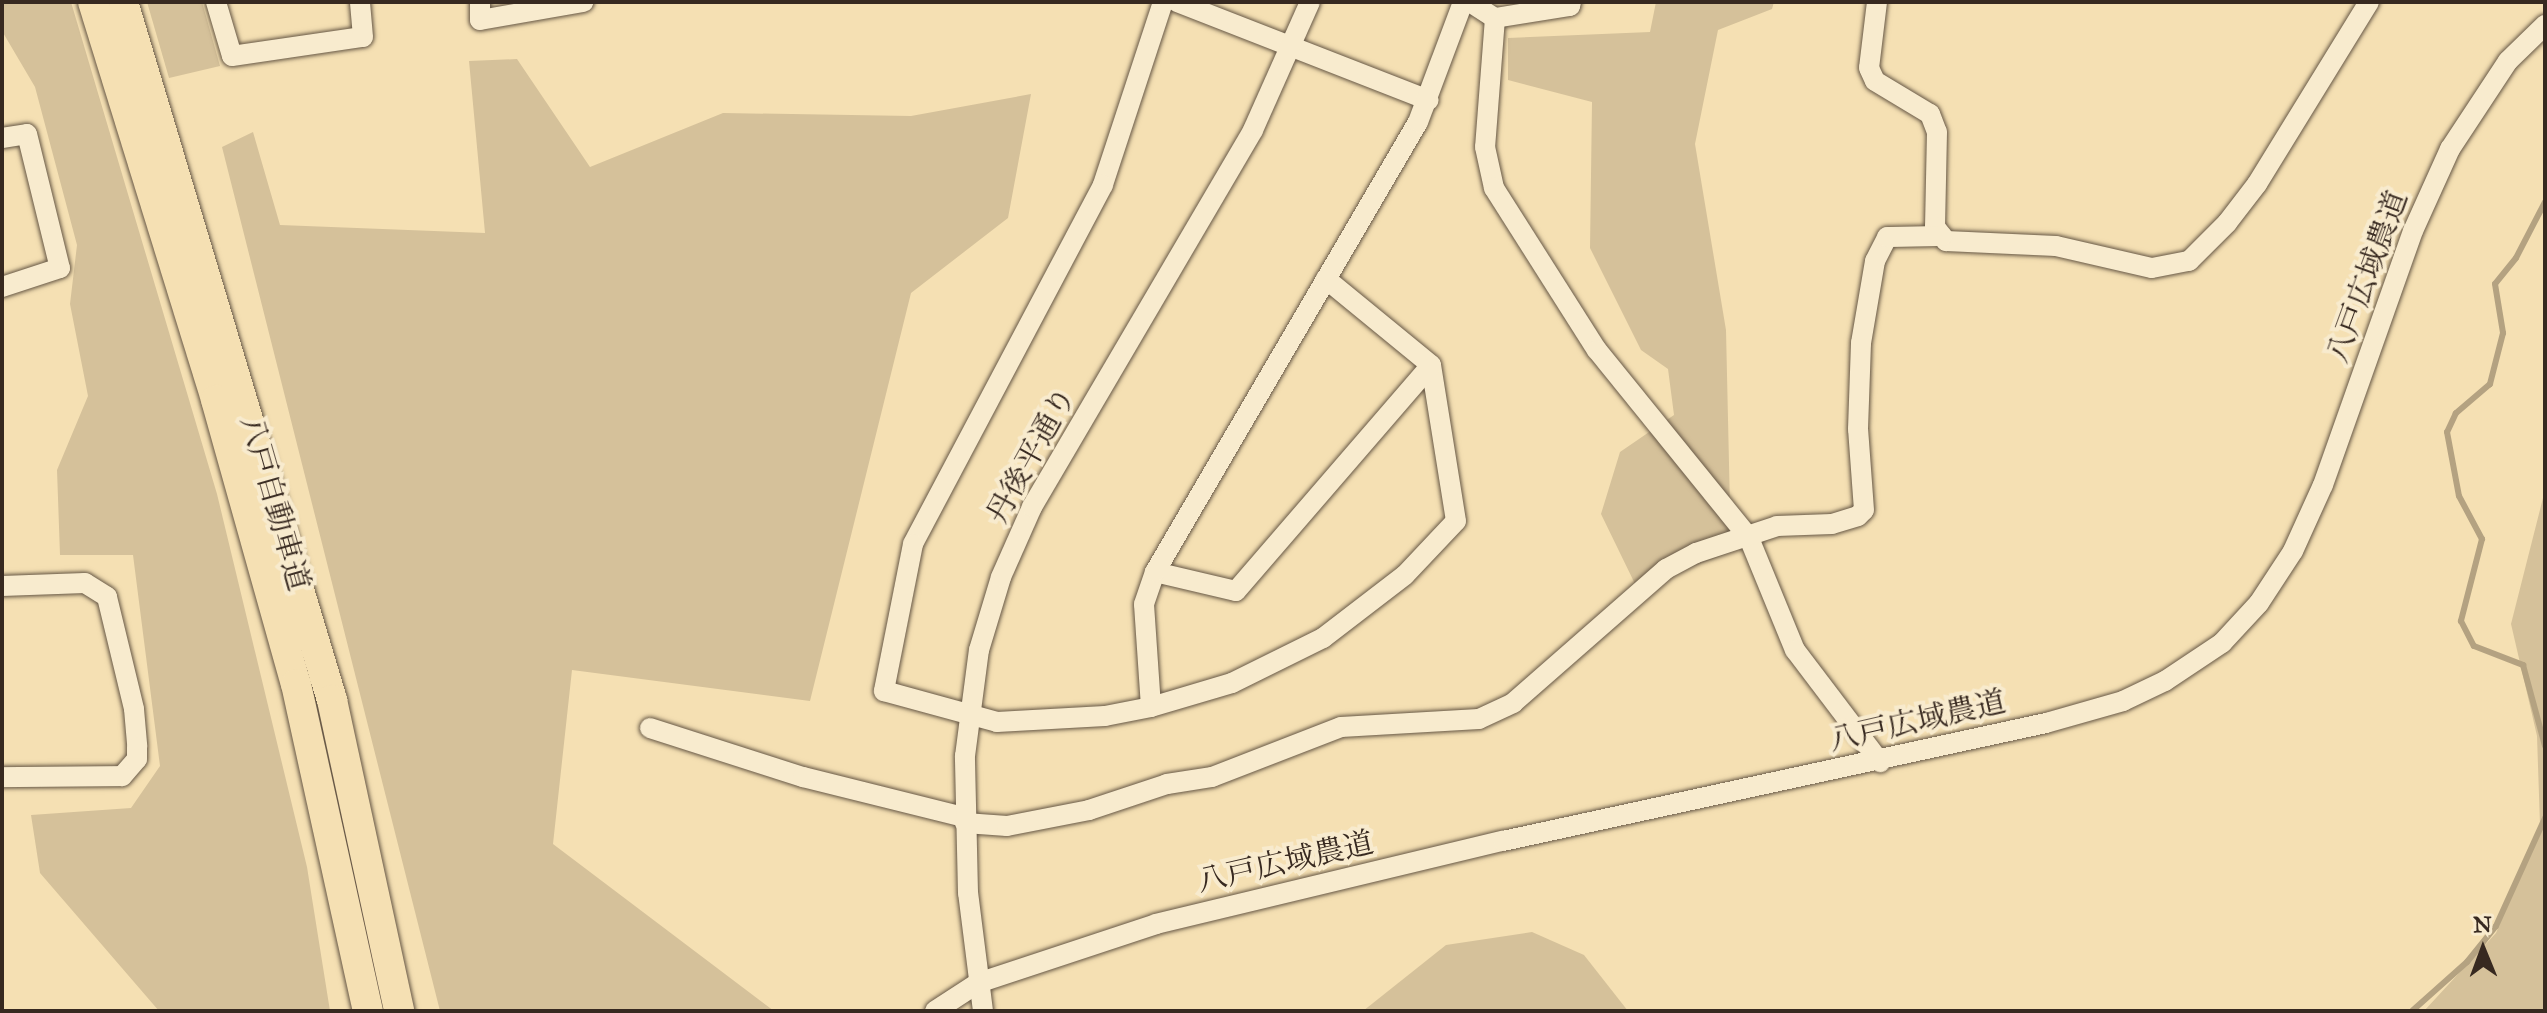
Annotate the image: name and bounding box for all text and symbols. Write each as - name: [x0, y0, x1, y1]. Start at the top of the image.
- street label: 八戸広域農道: [2319, 186, 2415, 368]
- street label: 丹後平通り: [979, 381, 1083, 529]
- street label: 八戸自動車道: [233, 412, 317, 594]
- street label: 八戸広域農道: [1825, 683, 2009, 759]
- street label: 八戸広域農道: [1193, 824, 1377, 900]
- north arrow: [2443, 909, 2523, 989]
- text: N: [2473, 911, 2492, 938]

